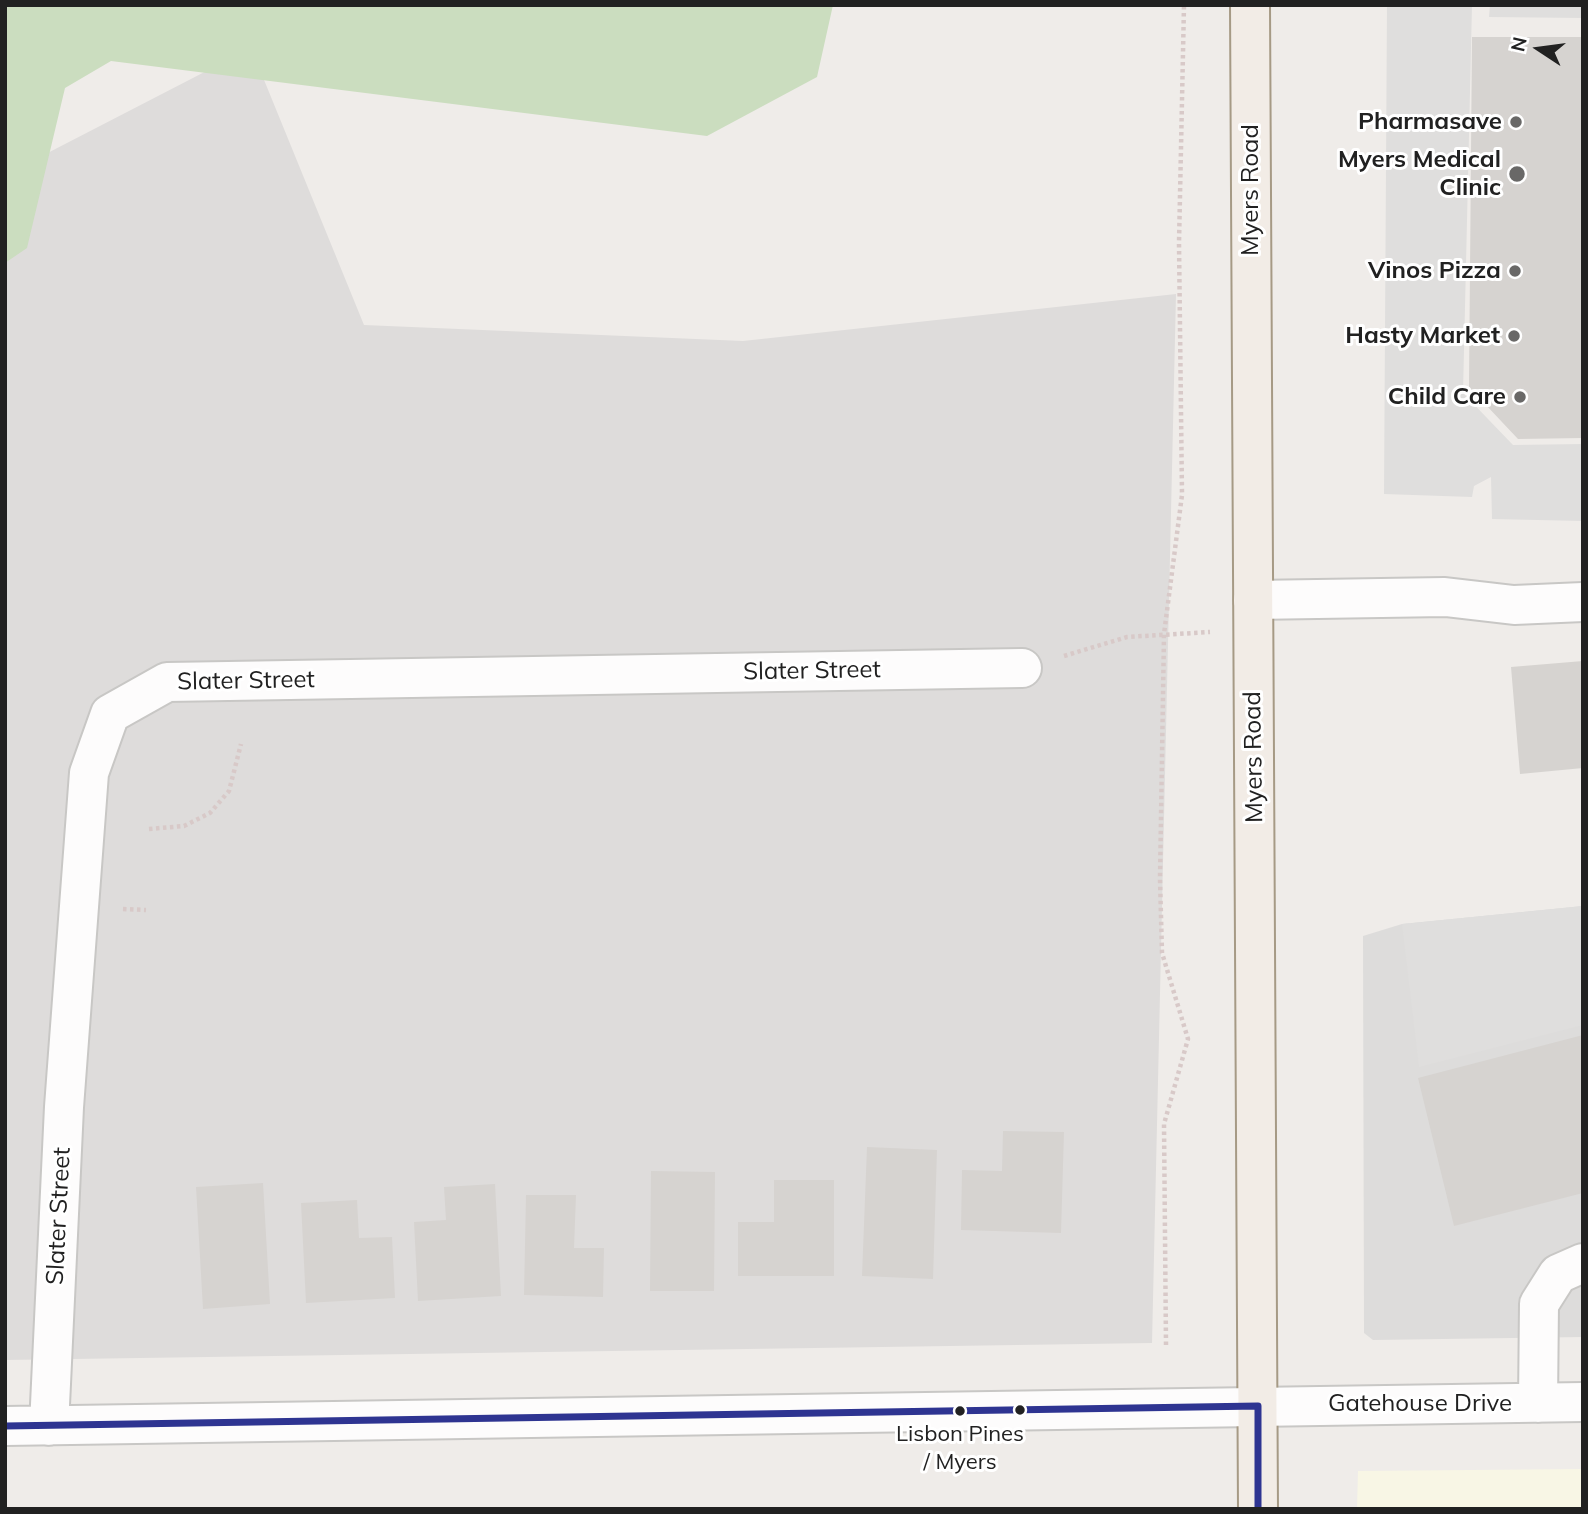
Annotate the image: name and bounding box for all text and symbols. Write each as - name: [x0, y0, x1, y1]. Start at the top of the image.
- north arrow: [1504, 14, 1574, 84]
- text: N: [1505, 35, 1532, 54]
- place label: Pharmasave: [1358, 108, 1502, 136]
- marker: Pharmasave: [1508, 114, 1524, 130]
- street label: Myers Road: [1237, 124, 1265, 256]
- place label: Myers Medical Clinic: [1338, 146, 1501, 202]
- marker: Myers Medical Clinic: [1507, 164, 1527, 184]
- place label: Vinos Pizza: [1368, 257, 1501, 285]
- marker: Vinos Pizza: [1507, 263, 1523, 279]
- place label: Hasty Market: [1345, 322, 1500, 350]
- marker: Hasty Market: [1506, 328, 1522, 344]
- place label: Child Care: [1388, 383, 1506, 411]
- marker: Child Care: [1512, 389, 1528, 405]
- street label: Slater Street: [743, 655, 881, 687]
- street label: Slater Street: [177, 665, 315, 697]
- street label: Myers Road: [1238, 691, 1270, 823]
- street label: Slater Street: [41, 1146, 77, 1286]
- street label: Gatehouse Drive: [1328, 1390, 1512, 1418]
- unlabelled marker: [1013, 1403, 1027, 1417]
- marker: Lisbon Pines / Myers: [953, 1404, 967, 1418]
- place label: Lisbon Pines / Myers: [896, 1421, 1024, 1472]

